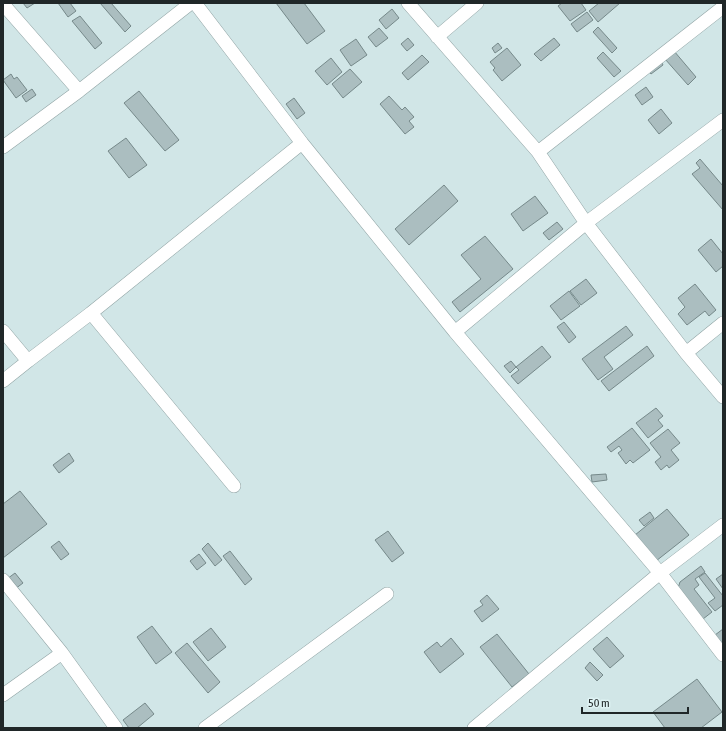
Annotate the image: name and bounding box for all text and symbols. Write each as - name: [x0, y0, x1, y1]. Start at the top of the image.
- scale bar: [582, 689, 688, 715]
- text: 50 m: [588, 696, 610, 710]

